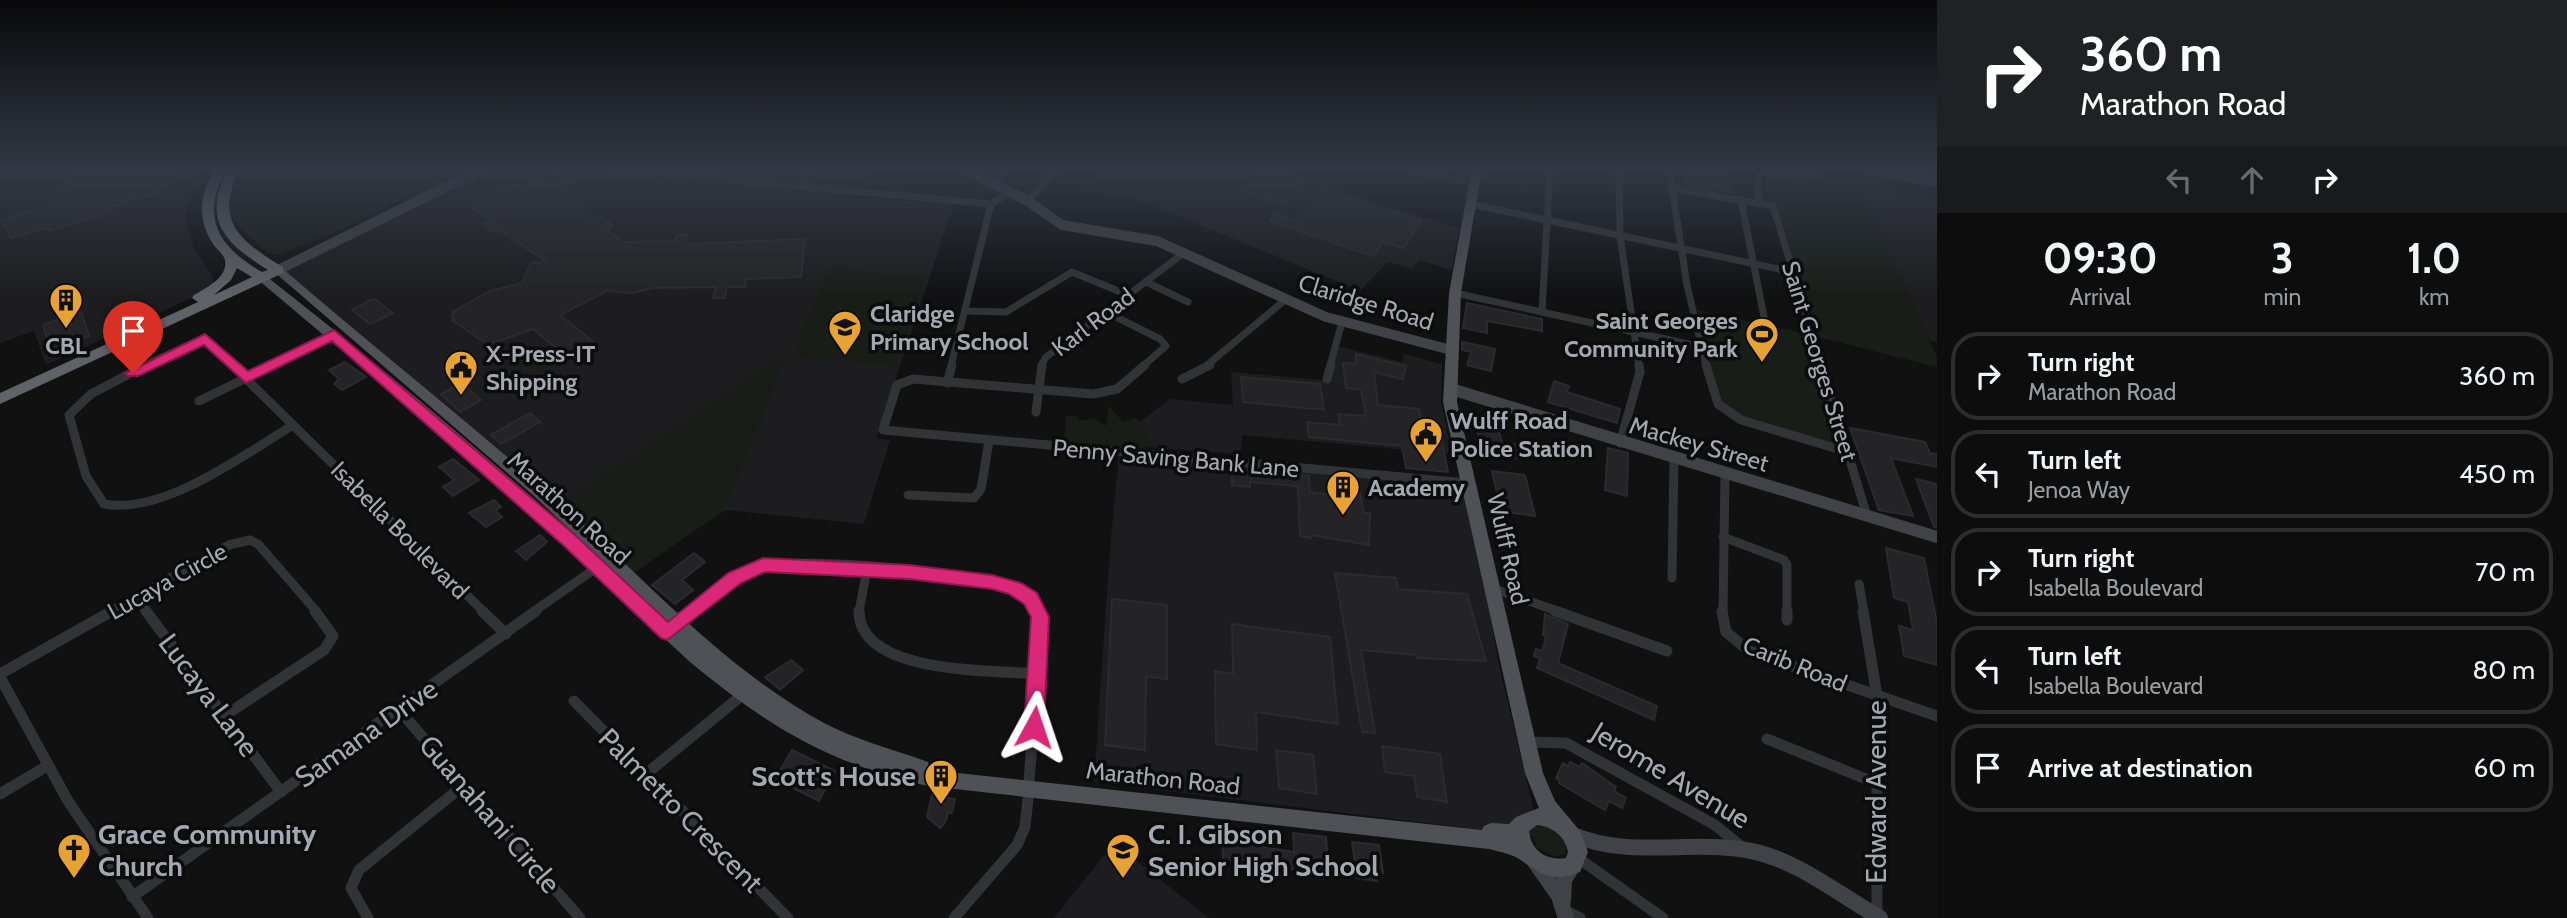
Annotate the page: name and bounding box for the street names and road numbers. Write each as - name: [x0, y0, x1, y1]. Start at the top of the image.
- street label: Saint Georges Street: [1776, 258, 1864, 464]
- street label: Claridge Road: [1295, 268, 1437, 336]
- street label: Karl Road: [1046, 282, 1140, 362]
- street label: Mackey Street: [1626, 410, 1772, 478]
- street label: Penny Saving Bank Lane: [1052, 433, 1300, 483]
- street label: Marathon Road: [502, 445, 636, 571]
- street label: Isabella Boulevard: [325, 455, 475, 605]
- street label: Wulff Road: [1481, 490, 1535, 608]
- street label: Lucaya Circle: [102, 536, 232, 626]
- street label: Lucaya Lane: [152, 627, 266, 763]
- street label: Carib Road: [1739, 630, 1851, 698]
- street label: Samana Drive: [288, 671, 444, 795]
- street label: Edward Avenue: [1859, 700, 1893, 884]
- street label: Jerome Avenue: [1585, 714, 1756, 836]
- street label: Palmetto Crescent: [592, 721, 770, 899]
- street label: Guanahani Circle: [412, 728, 568, 900]
- street label: Marathon Road: [1085, 755, 1241, 801]

